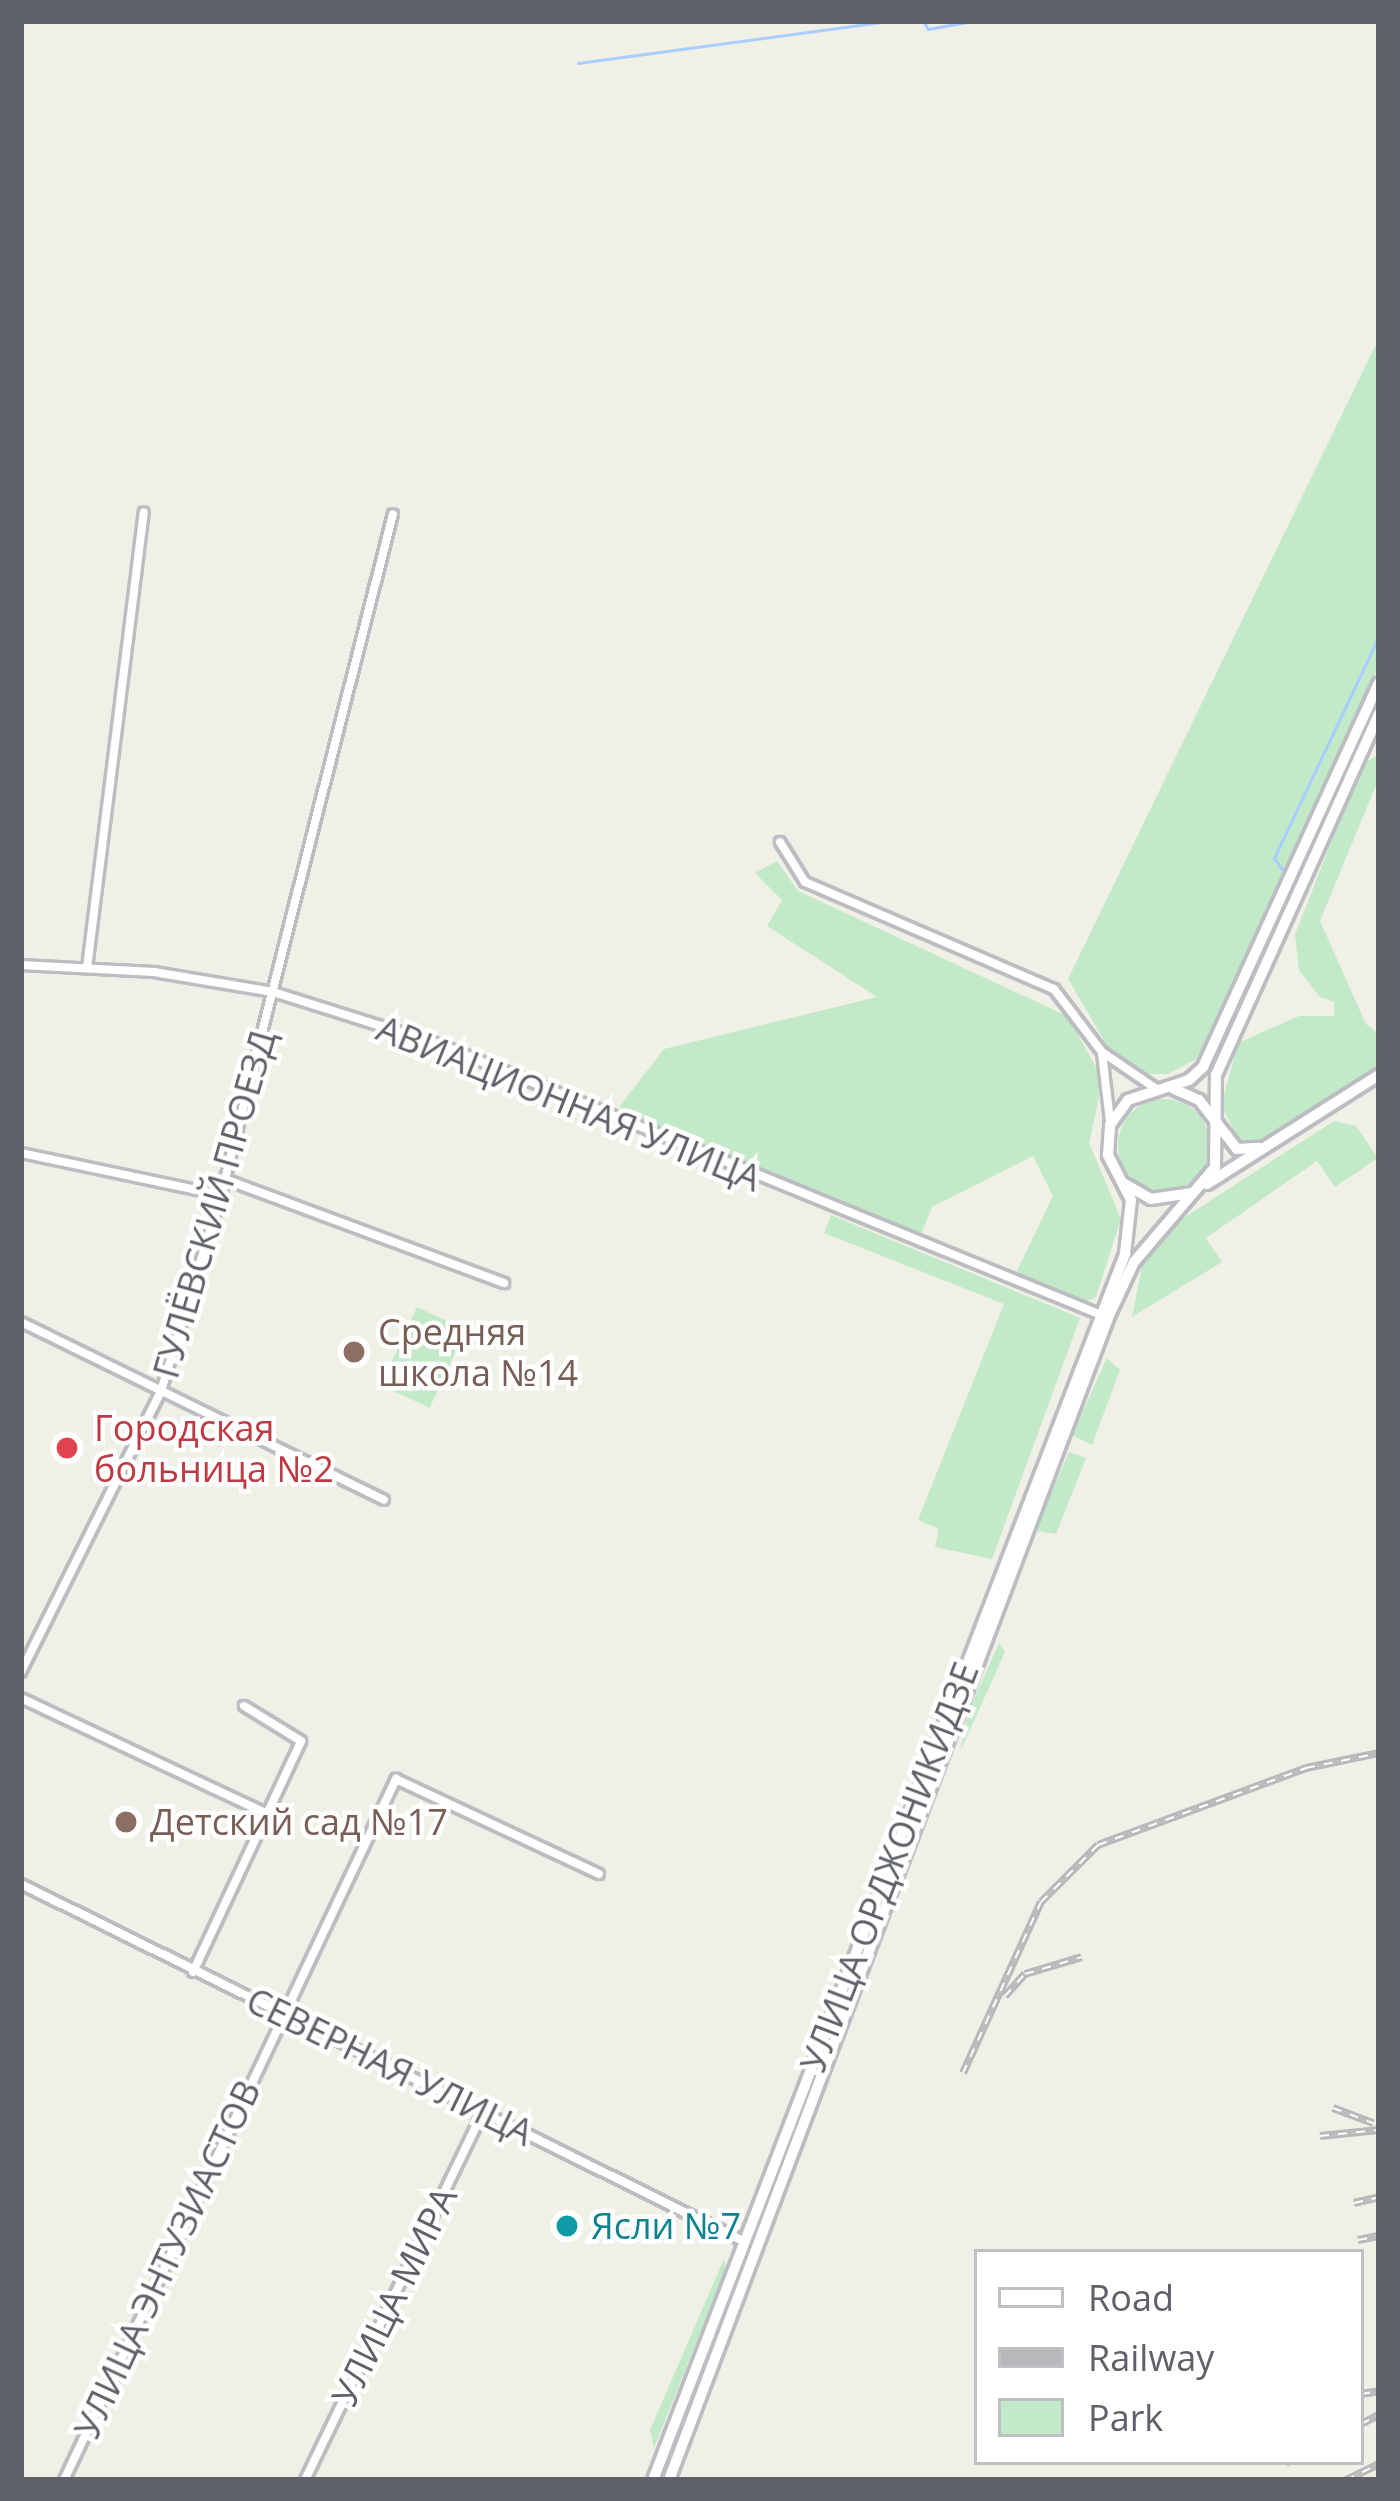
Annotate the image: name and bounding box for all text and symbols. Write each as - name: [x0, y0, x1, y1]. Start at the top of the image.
- street label: АВИАЦИОННАЯ УЛИЦА: [371, 1006, 767, 1200]
- street label: ГУЛЁВСКИЙ ПРОЕЗД: [144, 1025, 284, 1383]
- place label: Средняя школа №14: [378, 1309, 578, 1394]
- marker: Средняя школа №14: [341, 1339, 367, 1365]
- place label: Городская больница №2: [94, 1405, 334, 1490]
- marker: Городская больница №2: [51, 1432, 83, 1464]
- street label: УЛИЦА ОРДЖОНИКИДЗЕ: [791, 1656, 987, 2078]
- place label: Детский сад №17: [150, 1800, 448, 1844]
- marker: Детский сад №17: [113, 1809, 139, 1835]
- street label: СЕВЕРНАЯ УЛИЦА: [240, 1978, 540, 2154]
- street label: УЛИЦА ЭНТУЗИАСТОВ: [65, 2073, 269, 2445]
- street label: УЛИЦА МИРА: [322, 2180, 466, 2412]
- place label: Ясли №7: [591, 2204, 741, 2248]
- marker: Ясли №7: [554, 2213, 580, 2239]
- legend: [974, 2249, 1364, 2465]
- text: Road: [1088, 2273, 1174, 2322]
- text: Railway: [1088, 2333, 1214, 2382]
- text: Park: [1088, 2393, 1163, 2442]

